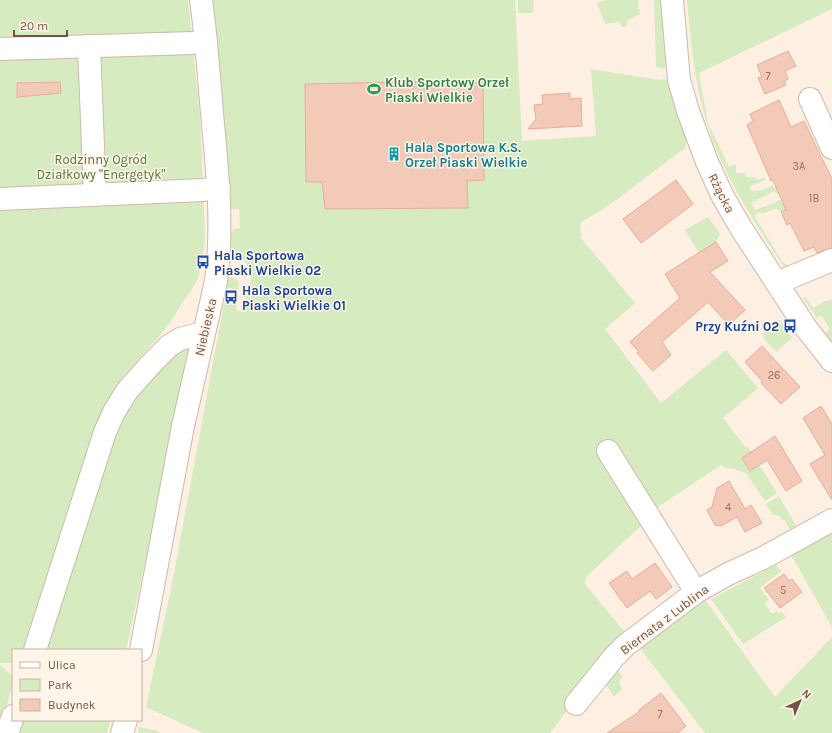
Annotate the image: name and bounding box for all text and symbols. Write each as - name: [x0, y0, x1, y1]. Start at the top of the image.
- scale bar: [14, 12, 67, 38]
- text: 20 m: [20, 19, 48, 33]
- house number: 7: [765, 70, 771, 83]
- place label: Klub Sportowy Orzeł Piaski Wielkie: [385, 75, 509, 105]
- sports icon: Klub Sportowy Orzeł Piaski Wielkie: [366, 81, 382, 97]
- place label: Hala Sportowa K.S. Orzeł Piaski Wielkie: [405, 140, 527, 170]
- building icon: Hala Sportowa K.S. Orzeł Piaski Wielkie: [386, 146, 402, 162]
- park label: Rodzinny Ogród Działkowy "Energetyk": [37, 152, 166, 182]
- house number: 3A: [793, 160, 806, 173]
- street label: Rżącka: [705, 171, 738, 216]
- house number: 1B: [809, 192, 819, 205]
- place label: Hala Sportowa Piaski Wielkie 02: [214, 248, 321, 278]
- bus stop icon: Hala Sportowa Piaski Wielkie 02: [195, 254, 211, 270]
- place label: Hala Sportowa Piaski Wielkie 01: [242, 283, 346, 313]
- bus stop icon: Hala Sportowa Piaski Wielkie 01: [223, 289, 239, 305]
- street label: Niebieska: [192, 297, 219, 358]
- bus stop icon: Przy Kuźni 02: [782, 318, 798, 334]
- place label: Przy Kuźni 02: [695, 319, 779, 334]
- house number: 26: [768, 369, 780, 382]
- house number: 4: [725, 501, 731, 514]
- street label: Biernata z Lublina: [617, 581, 711, 658]
- house number: 5: [780, 584, 786, 597]
- legend: [12, 649, 142, 721]
- text: Ulica: [48, 658, 76, 672]
- text: Park: [48, 678, 73, 692]
- north arrow: [780, 681, 820, 721]
- text: N: [799, 687, 814, 702]
- text: Budynek: [48, 698, 96, 712]
- house number: 7: [657, 708, 663, 721]

